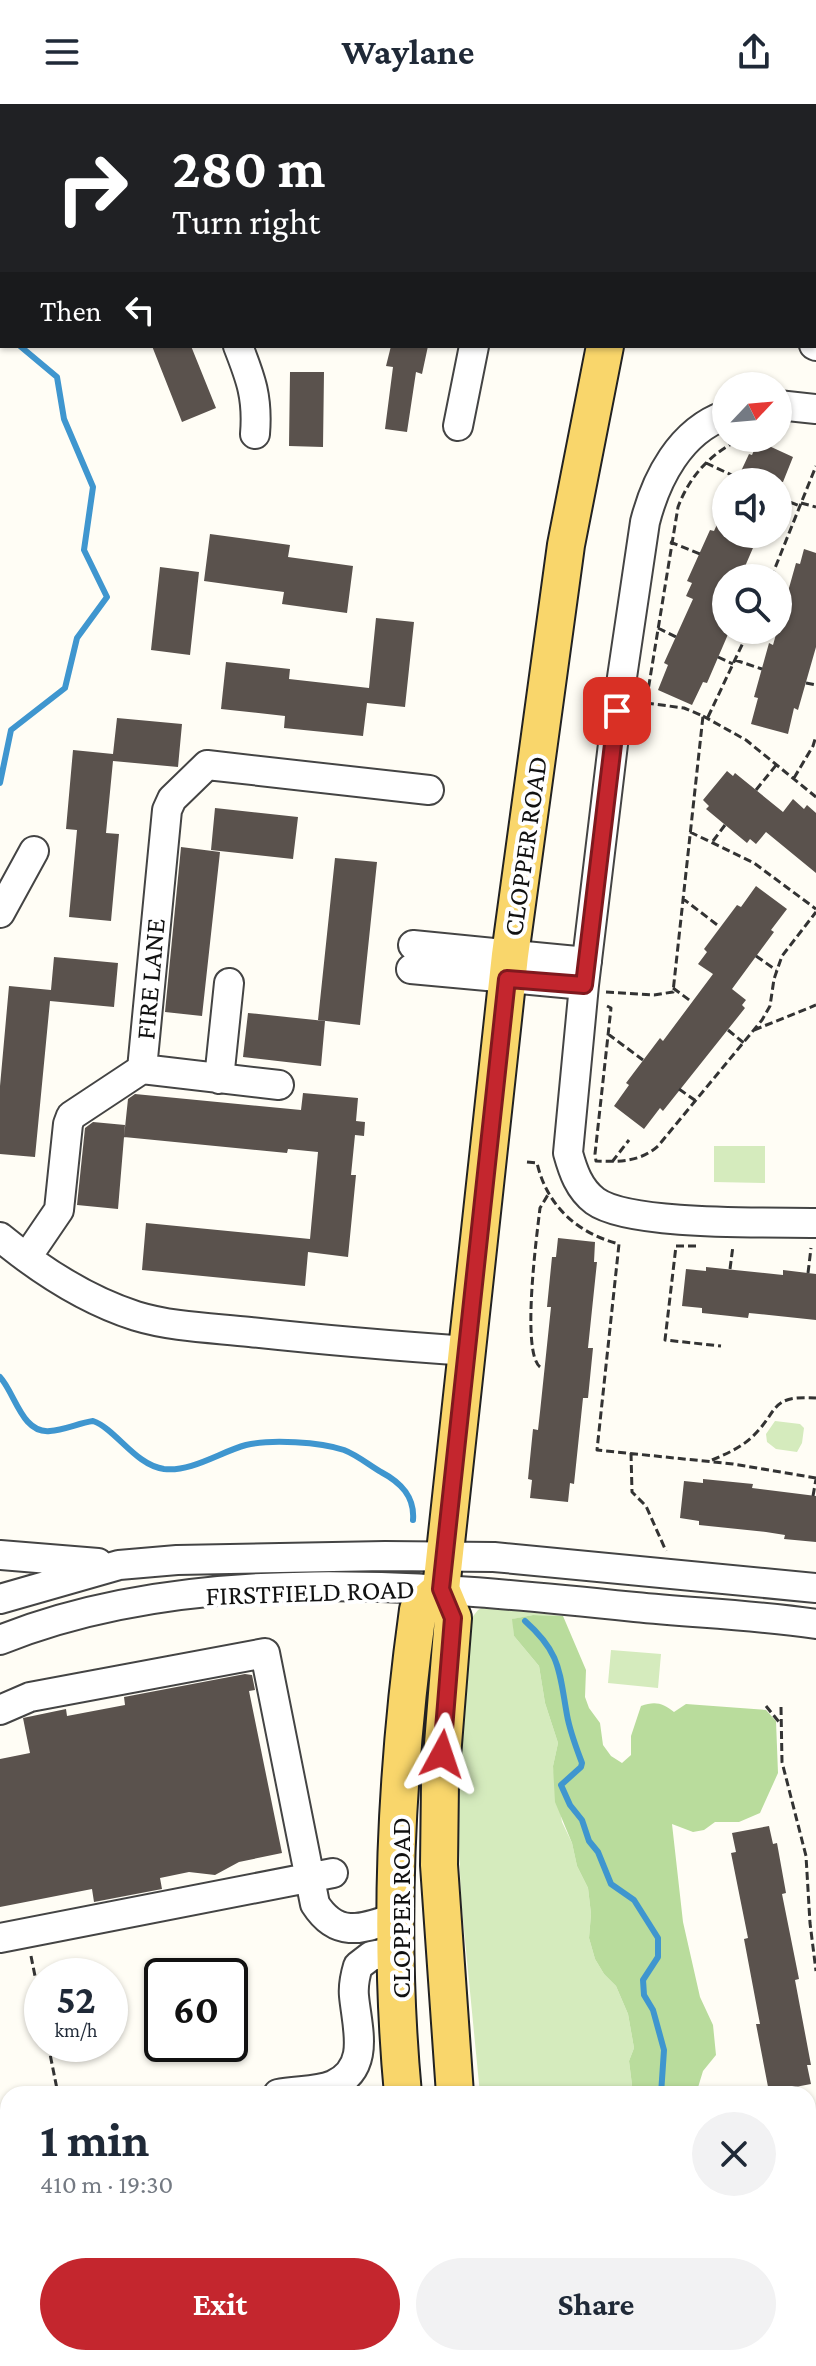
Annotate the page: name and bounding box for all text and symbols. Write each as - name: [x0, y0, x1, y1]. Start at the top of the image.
- icon: menu: [40, 30, 84, 74]
- icon: share: [732, 30, 776, 74]
- text: Waylane: [342, 32, 474, 72]
- icon: right: [40, 136, 144, 240]
- text: 280 m: [172, 137, 325, 199]
- text: Turn right: [172, 202, 320, 242]
- icon: left: [118, 288, 162, 332]
- text: Then: [40, 294, 102, 327]
- north arrow: [712, 372, 792, 452]
- map controls: [712, 372, 792, 644]
- button: sound: [712, 468, 792, 548]
- button: search: [712, 564, 792, 644]
- pin: [583, 677, 651, 745]
- icon: arrive: [595, 689, 639, 733]
- street label: CLOPPER ROAD: [497, 754, 553, 938]
- street label: FIRE LANE: [129, 917, 171, 1041]
- street label: FIRSTFIELD ROAD: [205, 1573, 415, 1611]
- position arrow: [400, 1712, 484, 1796]
- street label: CLOPPER ROAD: [385, 1817, 416, 1999]
- speed limit sign: 60: [144, 1958, 248, 2062]
- text: 52: [56, 1977, 96, 2022]
- text: km/h: [54, 2019, 98, 2041]
- button: close: [692, 2112, 776, 2196]
- text: 1 min: [40, 2113, 149, 2166]
- text: 410 m · 19:30: [40, 2170, 173, 2199]
- button: Exit: [40, 2258, 400, 2350]
- button: Share: [416, 2258, 776, 2350]

